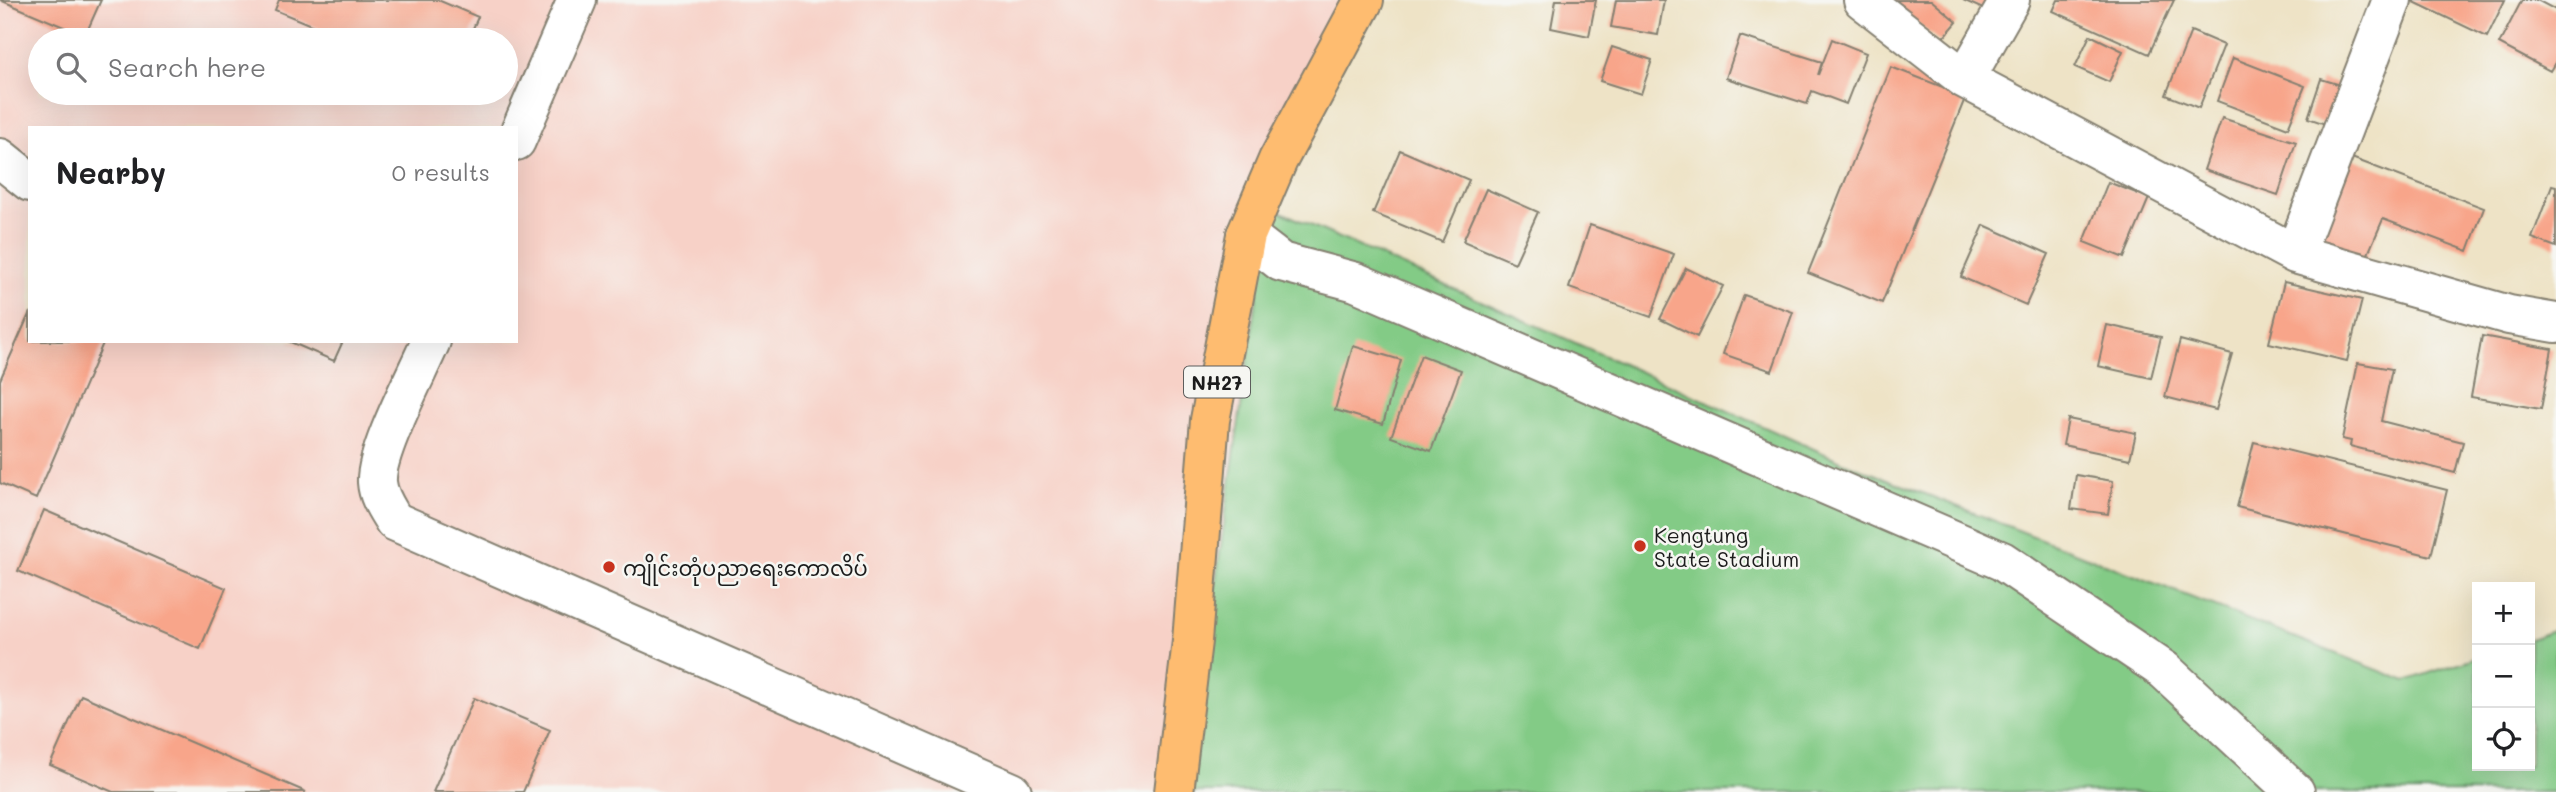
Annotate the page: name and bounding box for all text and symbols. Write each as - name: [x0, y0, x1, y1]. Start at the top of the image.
- search box: [28, 28, 518, 105]
- icon: search: [52, 48, 90, 86]
- text: Search here: [108, 50, 266, 84]
- text: Nearby: [56, 152, 166, 192]
- text: 0 results: [392, 157, 490, 187]
- road number: NH27: [1184, 366, 1250, 398]
- place label: Kengtung State Stadium: [1654, 521, 1799, 572]
- marker: Kengtung State Stadium: [1632, 538, 1648, 554]
- place label: ကျိုင်းတုံပညာရေးကောလိပ်: [623, 553, 868, 587]
- marker: ကျိုင်းတုံပညာရေးကောလိပ်: [601, 559, 617, 575]
- map controls: [2472, 582, 2535, 771]
- button: +: [2472, 582, 2535, 645]
- button: −: [2472, 645, 2535, 708]
- button: locate: [2472, 708, 2535, 771]

